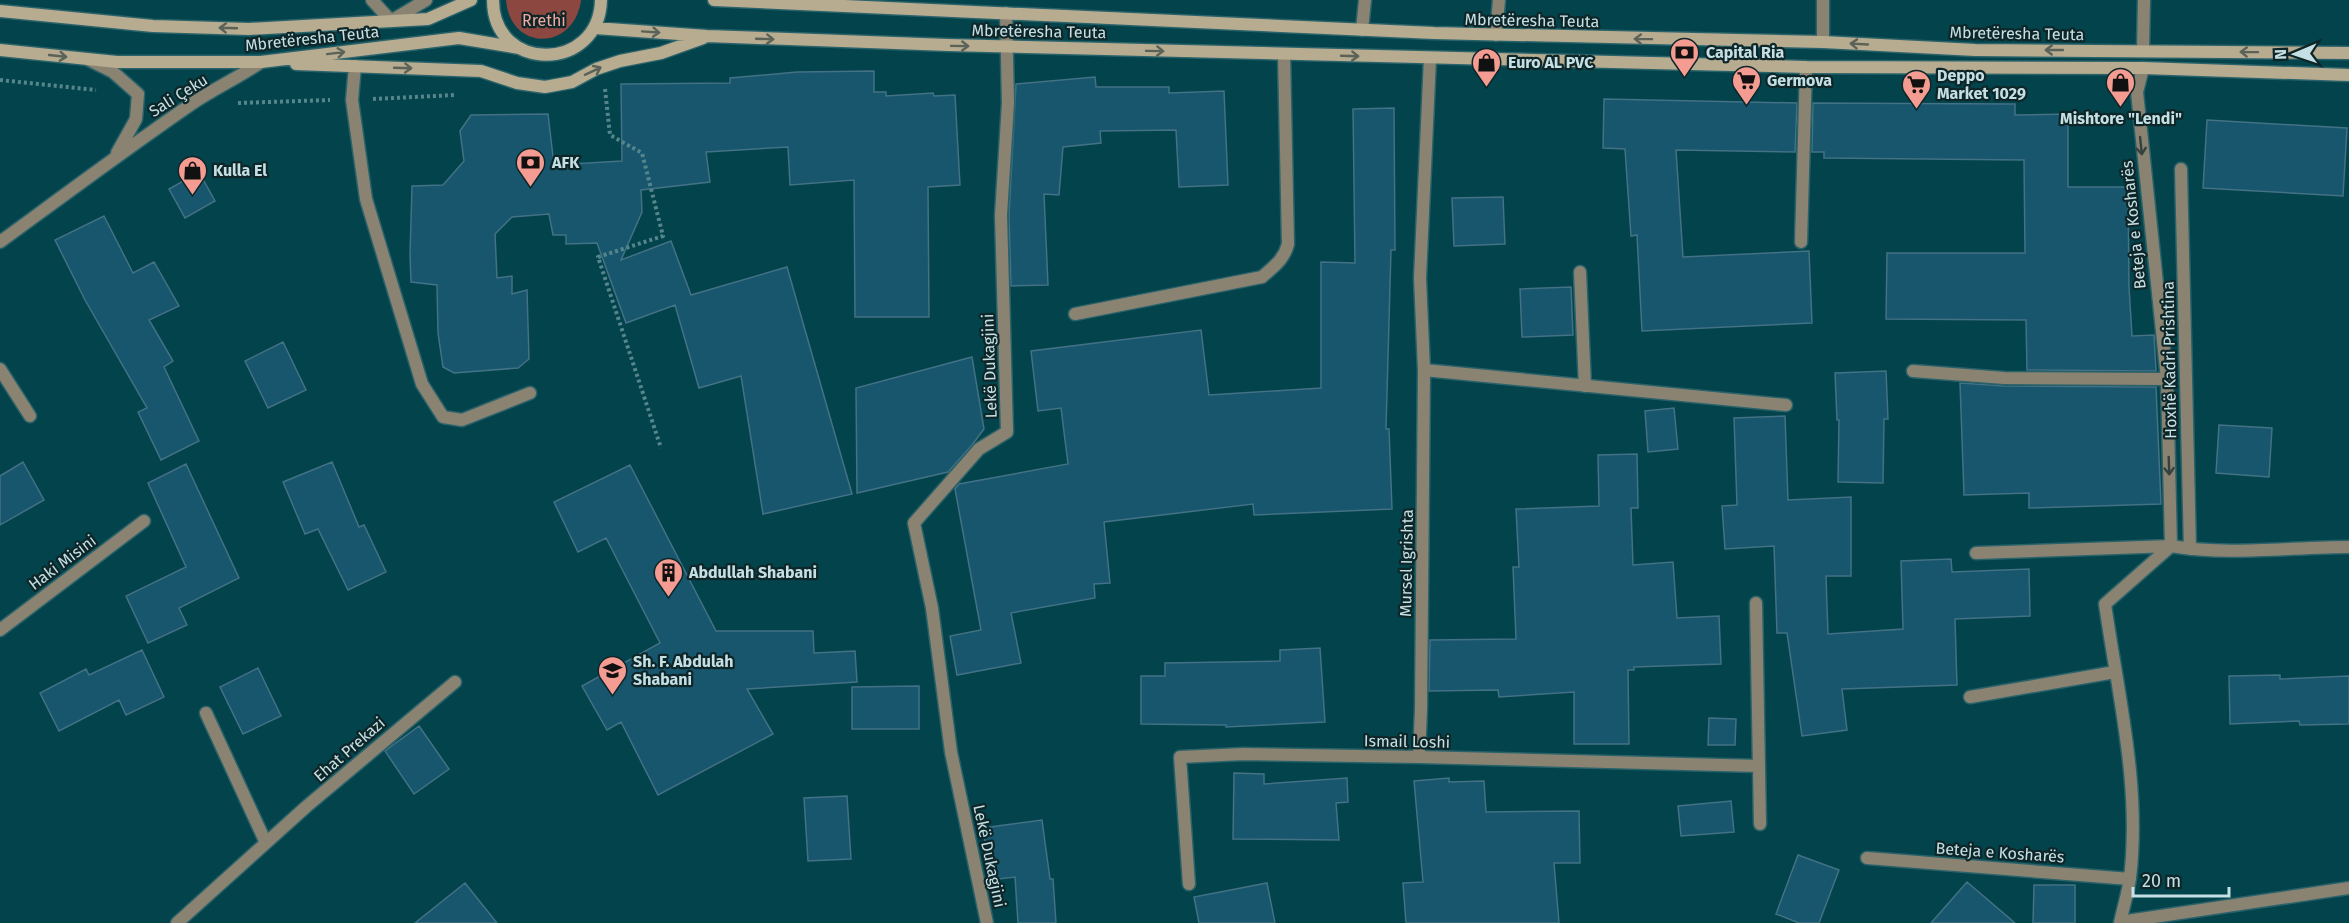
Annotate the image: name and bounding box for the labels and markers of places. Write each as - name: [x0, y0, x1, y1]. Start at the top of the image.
- bank icon: Capital Ria: [1669, 36, 1701, 78]
- place label: Capital Ria: [1706, 43, 1784, 62]
- shop icon: Euro AL PVC: [1471, 46, 1503, 88]
- place label: Euro AL PVC: [1508, 53, 1594, 72]
- supermarket icon: Germova: [1730, 64, 1762, 106]
- place label: Deppo Market 1029: [1937, 66, 2026, 103]
- shop icon: Mishtore "Lendi": [2105, 66, 2137, 108]
- supermarket icon: Deppo Market 1029: [1900, 68, 1932, 110]
- place label: Germova: [1767, 71, 1832, 90]
- place label: Mishtore "Lendi": [2060, 109, 2182, 128]
- bank icon: AFK: [515, 146, 547, 188]
- place label: AFK: [551, 153, 580, 172]
- shop icon: Kulla El: [176, 154, 208, 196]
- place label: Kulla El: [213, 161, 267, 180]
- building icon: Abdullah Shabani: [652, 556, 684, 598]
- place label: Abdullah Shabani: [688, 563, 817, 582]
- place label: Sh. F. Abdulah Shabani: [633, 652, 734, 689]
- school or university icon: Sh. F. Abdulah Shabani: [596, 654, 628, 696]

